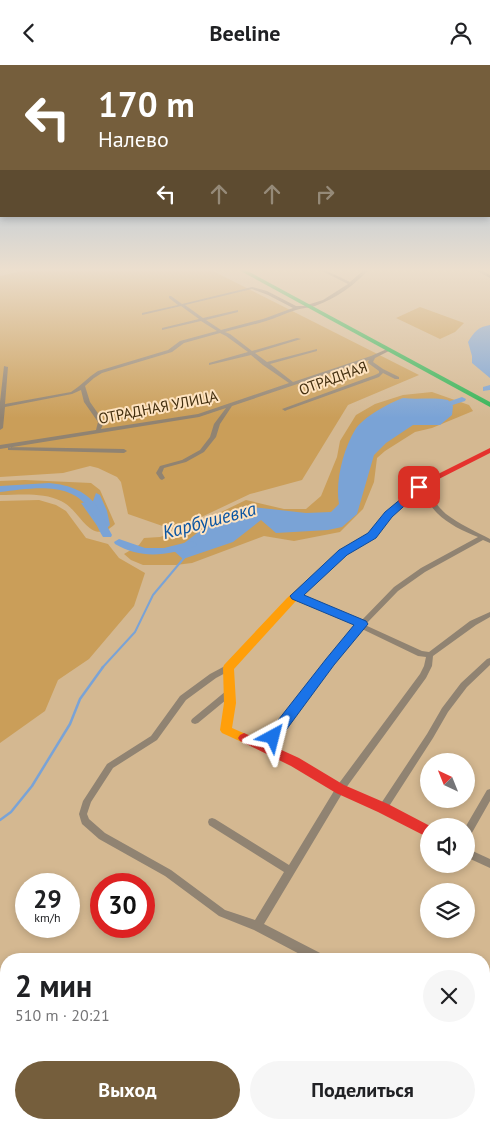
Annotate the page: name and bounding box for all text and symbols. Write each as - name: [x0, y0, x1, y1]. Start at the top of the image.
- icon: back: [15, 19, 43, 47]
- text: Beeline: [210, 19, 280, 47]
- icon: person: [447, 19, 475, 47]
- text: 170 m: [98, 81, 195, 127]
- icon: left: [15, 85, 80, 150]
- text: Налево: [98, 125, 169, 153]
- icon: left: [152, 180, 180, 208]
- icon: ahead: [205, 180, 233, 208]
- icon: ahead: [258, 180, 286, 208]
- icon: right: [311, 180, 339, 208]
- street label: ОТРАДНАЯ: [296, 357, 370, 399]
- street label: ОТРАДНАЯ УЛИЦА: [97, 386, 220, 428]
- pin: [398, 466, 440, 508]
- icon: arrive: [405, 473, 433, 501]
- water label: Карбушевка: [160, 496, 259, 544]
- position arrow: [246, 710, 298, 762]
- north arrow: [420, 753, 475, 807]
- map controls: [420, 753, 475, 938]
- button: sound: [420, 818, 475, 873]
- speed limit sign: 30: [90, 873, 155, 938]
- text: 29: [33, 883, 62, 915]
- button: layers: [420, 883, 475, 938]
- text: km/h: [34, 910, 61, 925]
- text: 2 мин: [15, 966, 92, 1005]
- button: close: [423, 970, 475, 1022]
- text: 510 m · 20:21: [15, 1005, 110, 1025]
- button: Выход: [15, 1061, 240, 1119]
- button: Поделиться: [250, 1061, 475, 1119]

